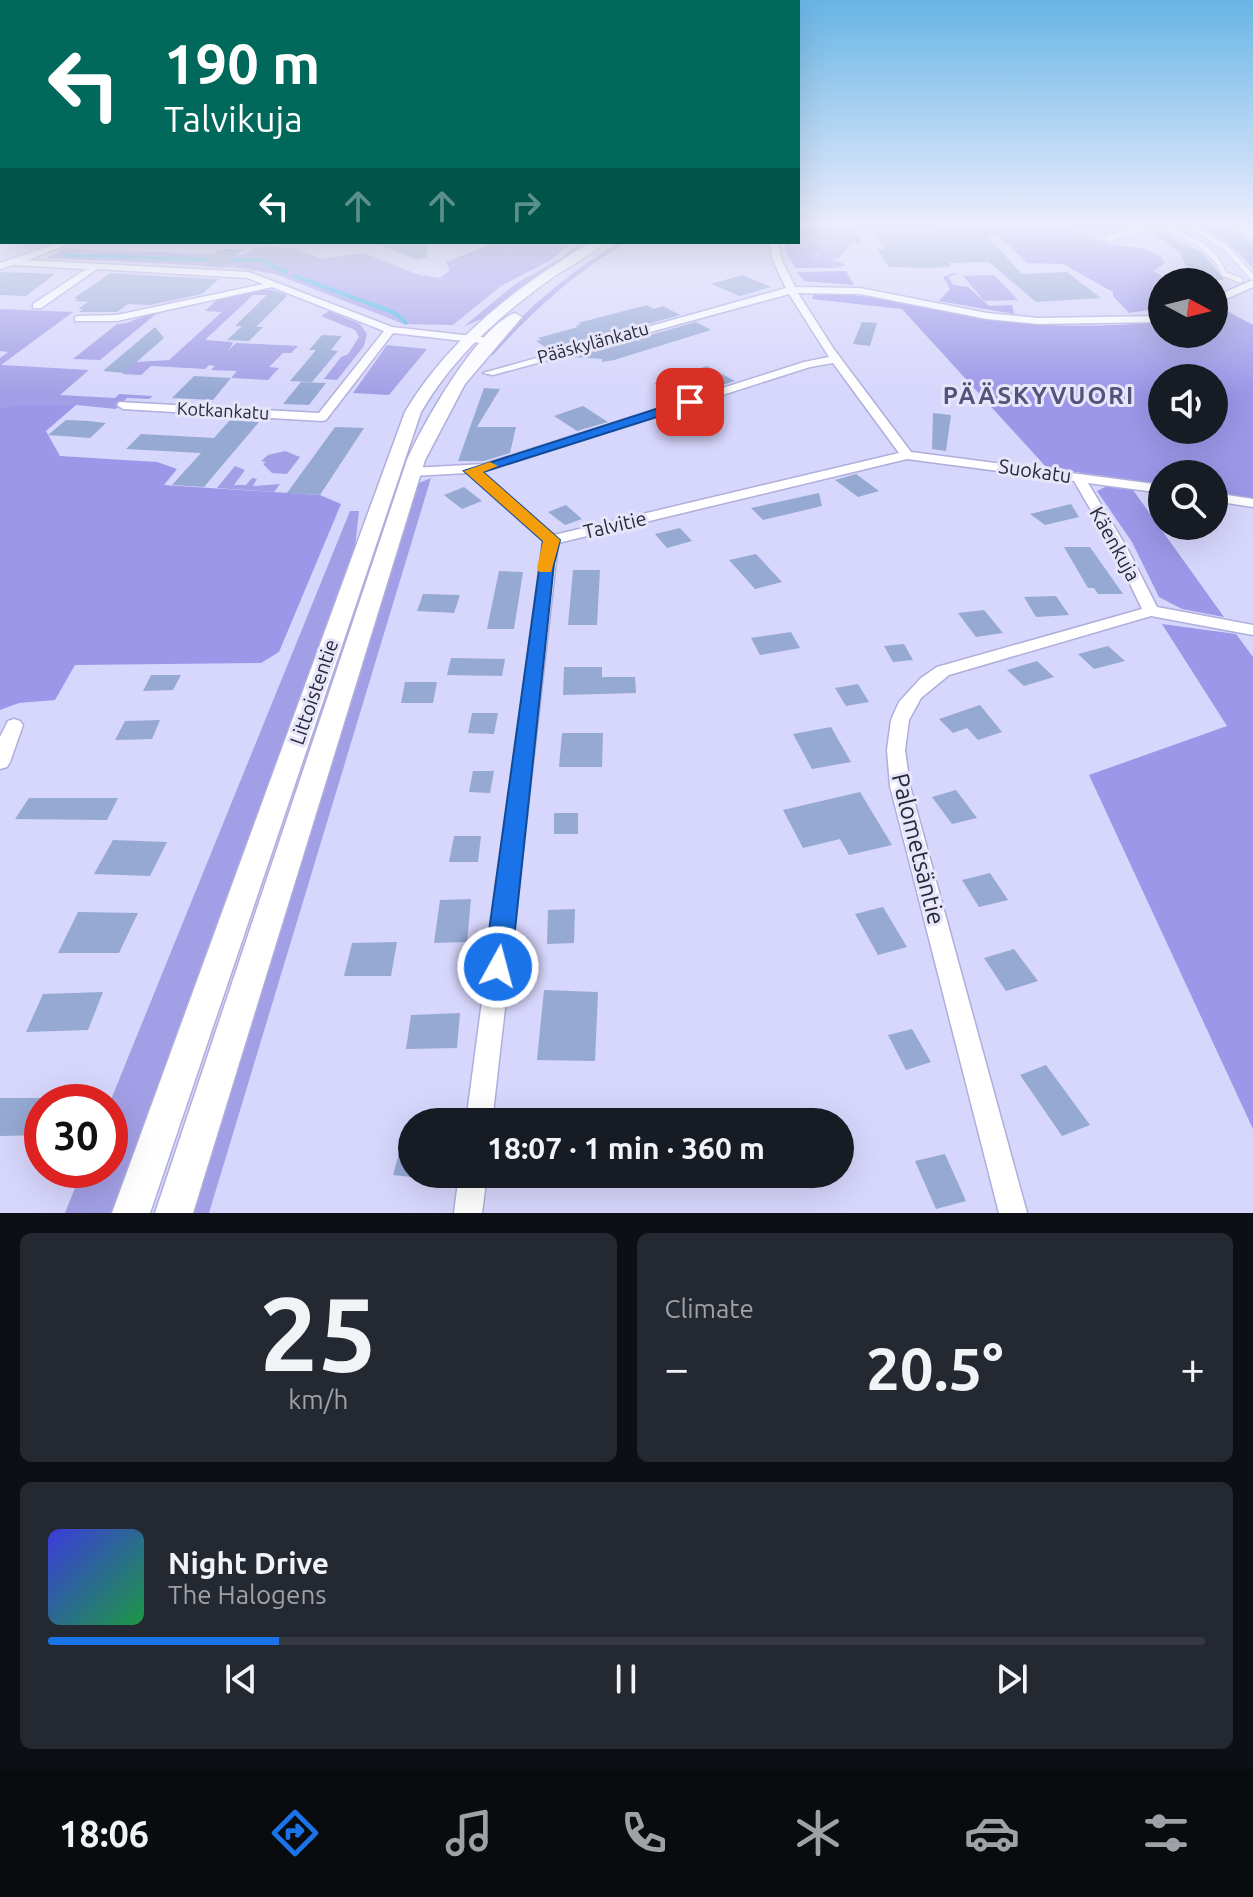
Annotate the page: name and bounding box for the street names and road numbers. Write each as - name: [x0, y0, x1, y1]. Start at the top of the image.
- street label: Pääskylänkatu: [535, 318, 651, 367]
- street label: Kotkankatu: [176, 398, 270, 422]
- street label: Suokatu: [997, 454, 1073, 487]
- street label: Käenkuja: [1086, 503, 1145, 585]
- street label: Talvitie: [581, 506, 649, 543]
- street label: Littoistentie: [285, 636, 342, 748]
- street label: Palometsäntie: [887, 770, 950, 927]

